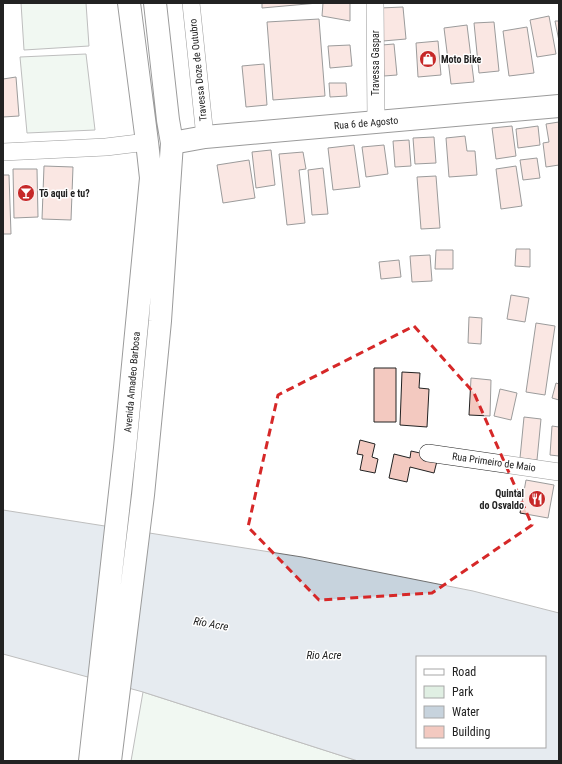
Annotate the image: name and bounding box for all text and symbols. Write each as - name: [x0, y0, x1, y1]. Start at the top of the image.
- street label: Travessa Doze de Outubro: [187, 18, 209, 122]
- street label: Travessa Gaspar: [370, 30, 381, 96]
- shop icon: Moto Bike: [418, 49, 438, 69]
- place label: Moto Bike: [441, 54, 482, 65]
- street label: Rua 6 de Agosto: [333, 115, 399, 131]
- bar icon: Tõ aqui e tu?: [16, 183, 36, 203]
- place label: Tõ aqui e tu?: [39, 188, 90, 199]
- street label: Avenida Amadeo Barbosa: [122, 331, 142, 433]
- street label: Rua Primeiro de Maio: [451, 451, 537, 473]
- place label: Quintal do Osvaldo: [480, 488, 524, 511]
- restaurant icon: Quintal do Osvaldo: [527, 489, 547, 509]
- water label: Río Acre: [192, 615, 230, 633]
- water label: Rio Acre: [306, 649, 342, 662]
- legend: [416, 656, 546, 748]
- text: Road: [452, 665, 476, 679]
- text: Park: [452, 685, 474, 699]
- text: Water: [452, 705, 480, 719]
- text: Building: [452, 725, 490, 739]

